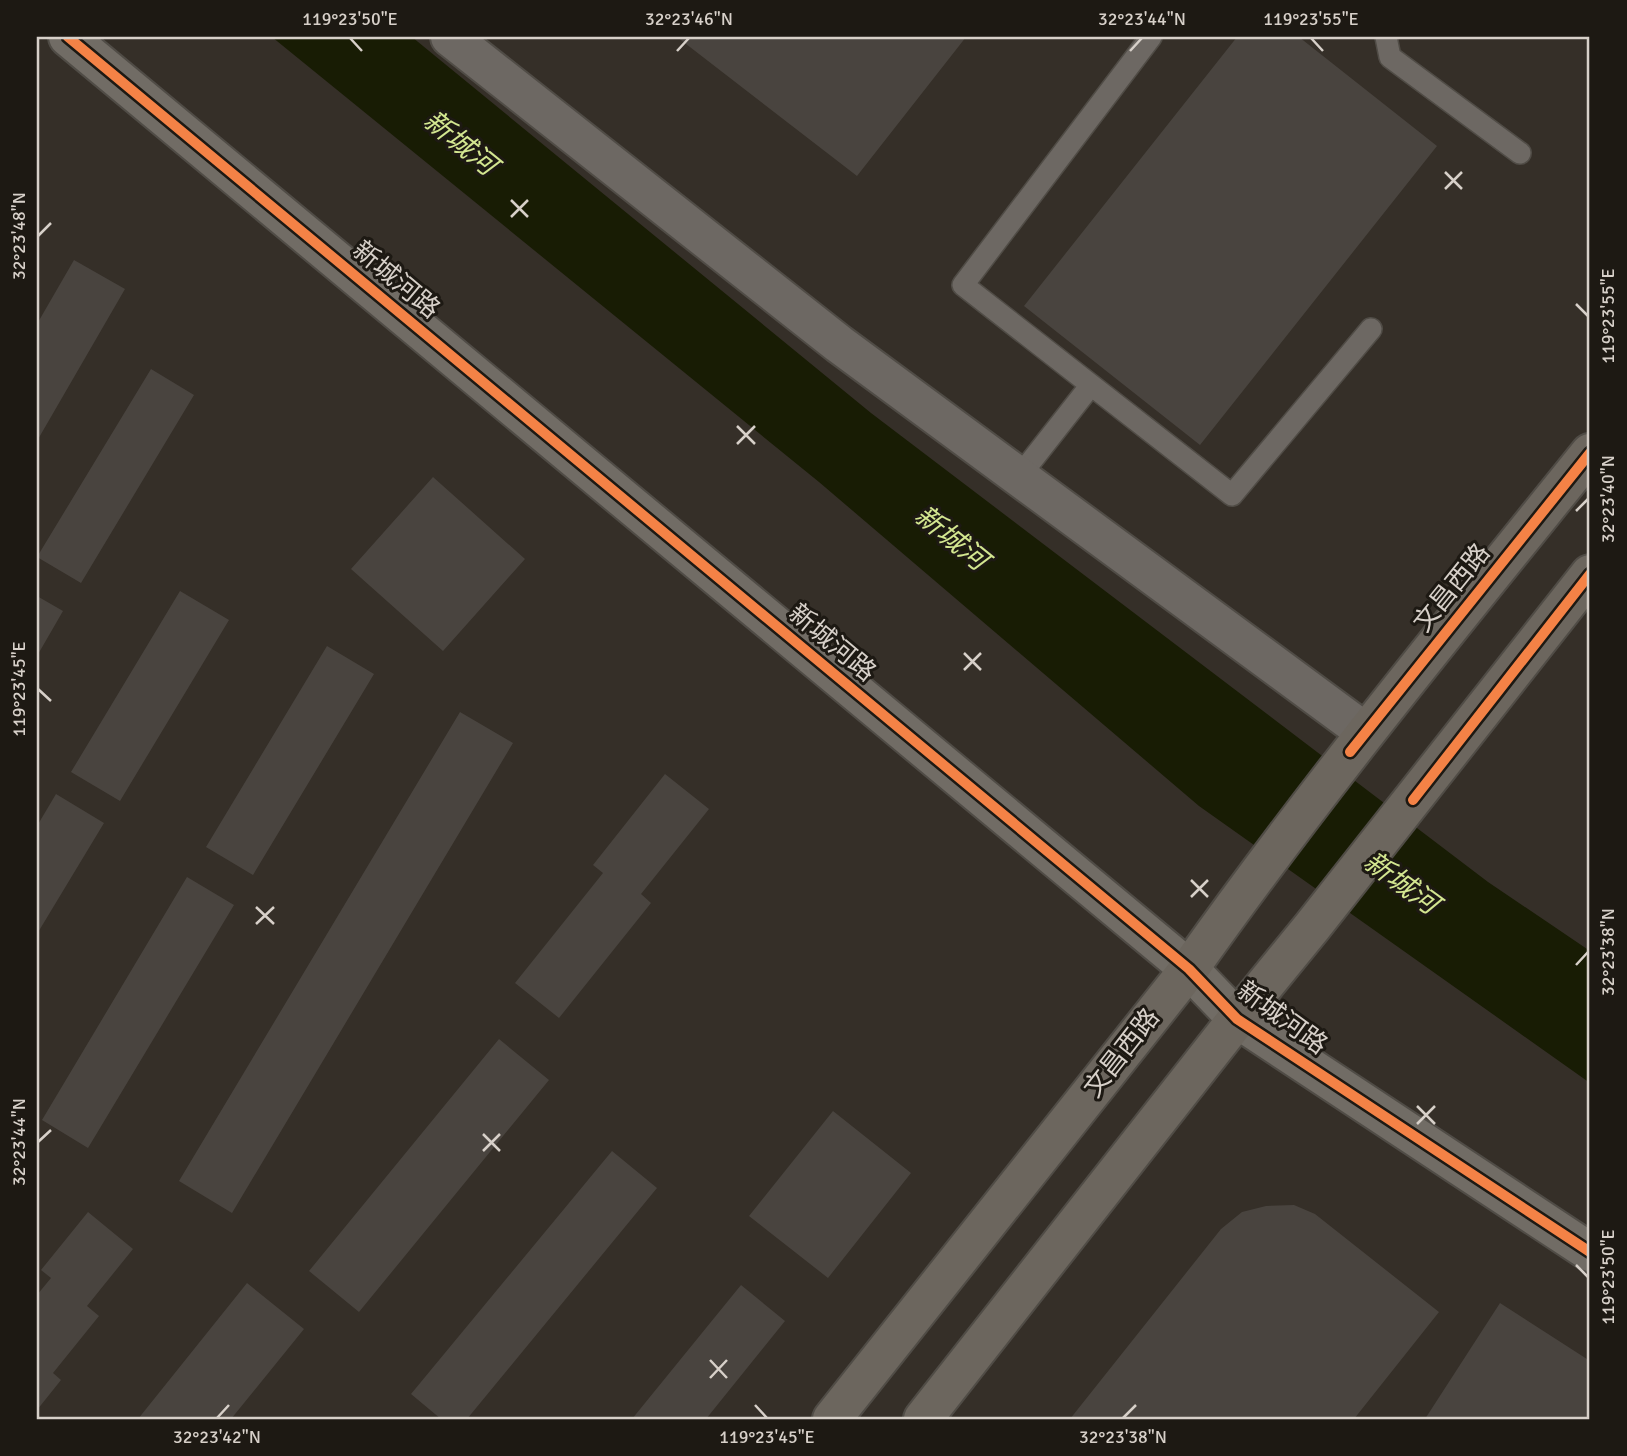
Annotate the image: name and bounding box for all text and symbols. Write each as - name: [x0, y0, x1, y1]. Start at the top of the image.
- text: 119°23'50"E: [302, 8, 398, 30]
- text: 32°23'46"N: [645, 8, 733, 30]
- text: 32°23'44"N: [1098, 8, 1186, 30]
- text: 119°23'55"E: [1263, 8, 1359, 30]
- water label: 新城河: [417, 103, 507, 186]
- text: 32°23'48"N: [8, 192, 30, 280]
- street label: 新城河路: [346, 234, 446, 326]
- text: 119°23'55"E: [1597, 268, 1619, 364]
- text: 32°23'40"N: [1597, 455, 1619, 543]
- water label: 新城河: [908, 498, 998, 581]
- street label: 文昌西路: [1407, 538, 1497, 638]
- street label: 新城河路: [782, 597, 882, 689]
- text: 119°23'45"E: [8, 641, 30, 737]
- water label: 新城河: [1357, 845, 1449, 924]
- text: 32°23'38"N: [1597, 908, 1619, 996]
- street label: 新城河路: [1231, 974, 1333, 1062]
- street label: 文昌西路: [1077, 1002, 1167, 1104]
- text: 32°23'44"N: [8, 1098, 30, 1186]
- text: 119°23'50"E: [1597, 1229, 1619, 1325]
- text: 32°23'42"N: [173, 1426, 261, 1448]
- text: 119°23'45"E: [719, 1426, 815, 1448]
- text: 32°23'38"N: [1079, 1426, 1167, 1448]

